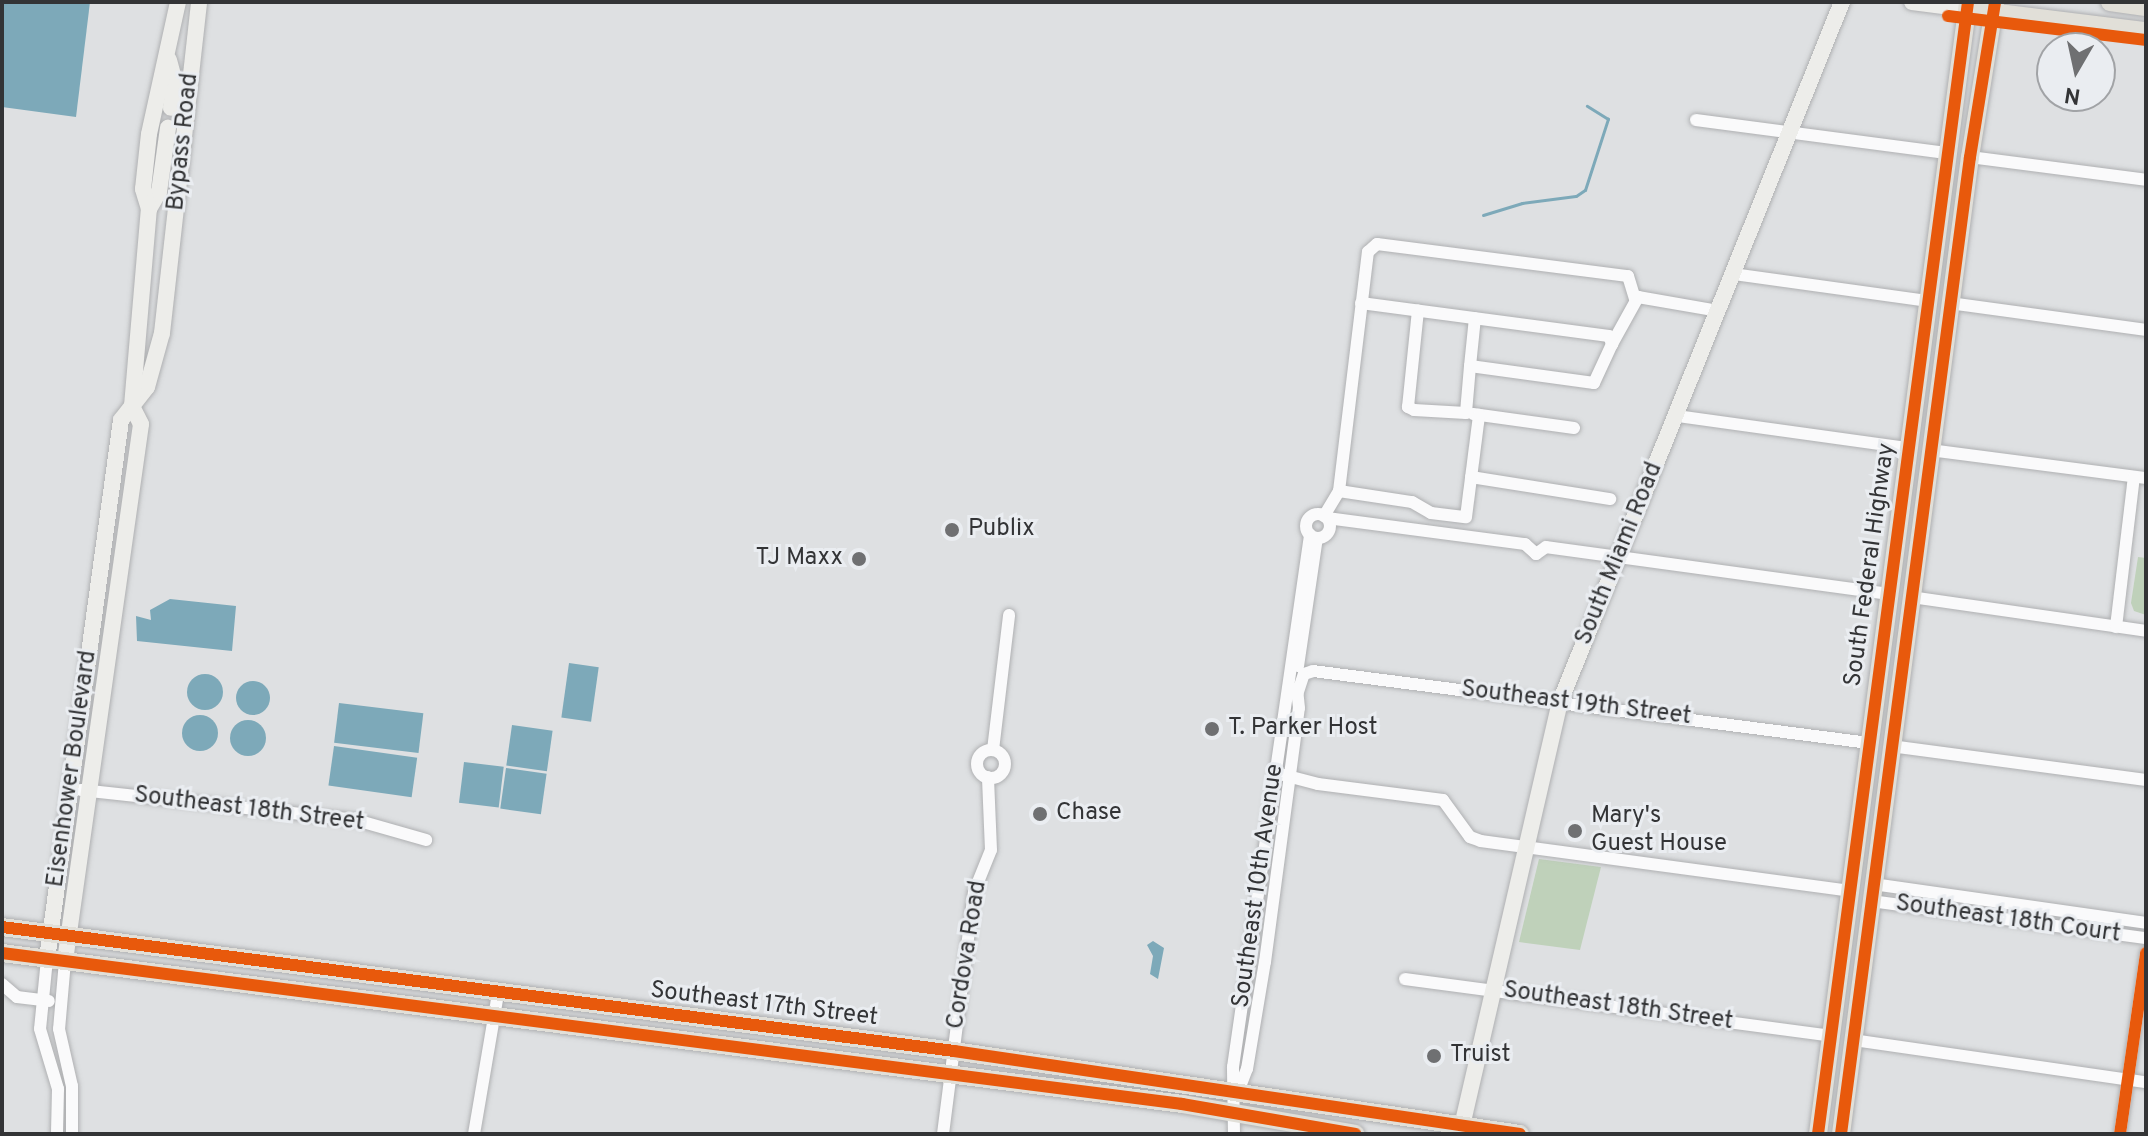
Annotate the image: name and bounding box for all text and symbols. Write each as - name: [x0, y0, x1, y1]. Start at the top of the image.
- north arrow: [2036, 32, 2116, 112]
- street label: Bypass Road: [162, 72, 206, 212]
- text: N: [2063, 80, 2082, 109]
- street label: South Federal Highway: [1840, 441, 1902, 689]
- street label: South Miami Road: [1570, 458, 1670, 650]
- place label: Publix: [968, 516, 1035, 544]
- marker: Publix: [943, 521, 961, 539]
- place label: TJ Maxx: [755, 545, 843, 573]
- marker: TJ Maxx: [850, 550, 868, 568]
- street label: Eisenhower Boulevard: [42, 649, 104, 889]
- street label: Southeast 19th Street: [1459, 676, 1693, 732]
- place label: T. Parker Host: [1228, 715, 1378, 743]
- marker: T. Parker Host: [1203, 720, 1221, 738]
- street label: Southeast 10th Avenue: [1228, 762, 1290, 1010]
- street label: Southeast 18th Street: [132, 782, 366, 838]
- place label: Chase: [1056, 800, 1122, 828]
- place label: Mary's Guest House: [1591, 803, 1727, 859]
- marker: Chase: [1031, 805, 1049, 823]
- marker: Mary's Guest House: [1566, 822, 1584, 840]
- street label: Cordova Road: [942, 879, 994, 1031]
- street label: Southeast 18th Court: [1894, 890, 2122, 950]
- street label: Southeast 17th Street: [649, 977, 879, 1033]
- street label: Southeast 18th Street: [1501, 977, 1735, 1037]
- place label: Truist: [1450, 1042, 1511, 1070]
- marker: Truist: [1425, 1047, 1443, 1065]

